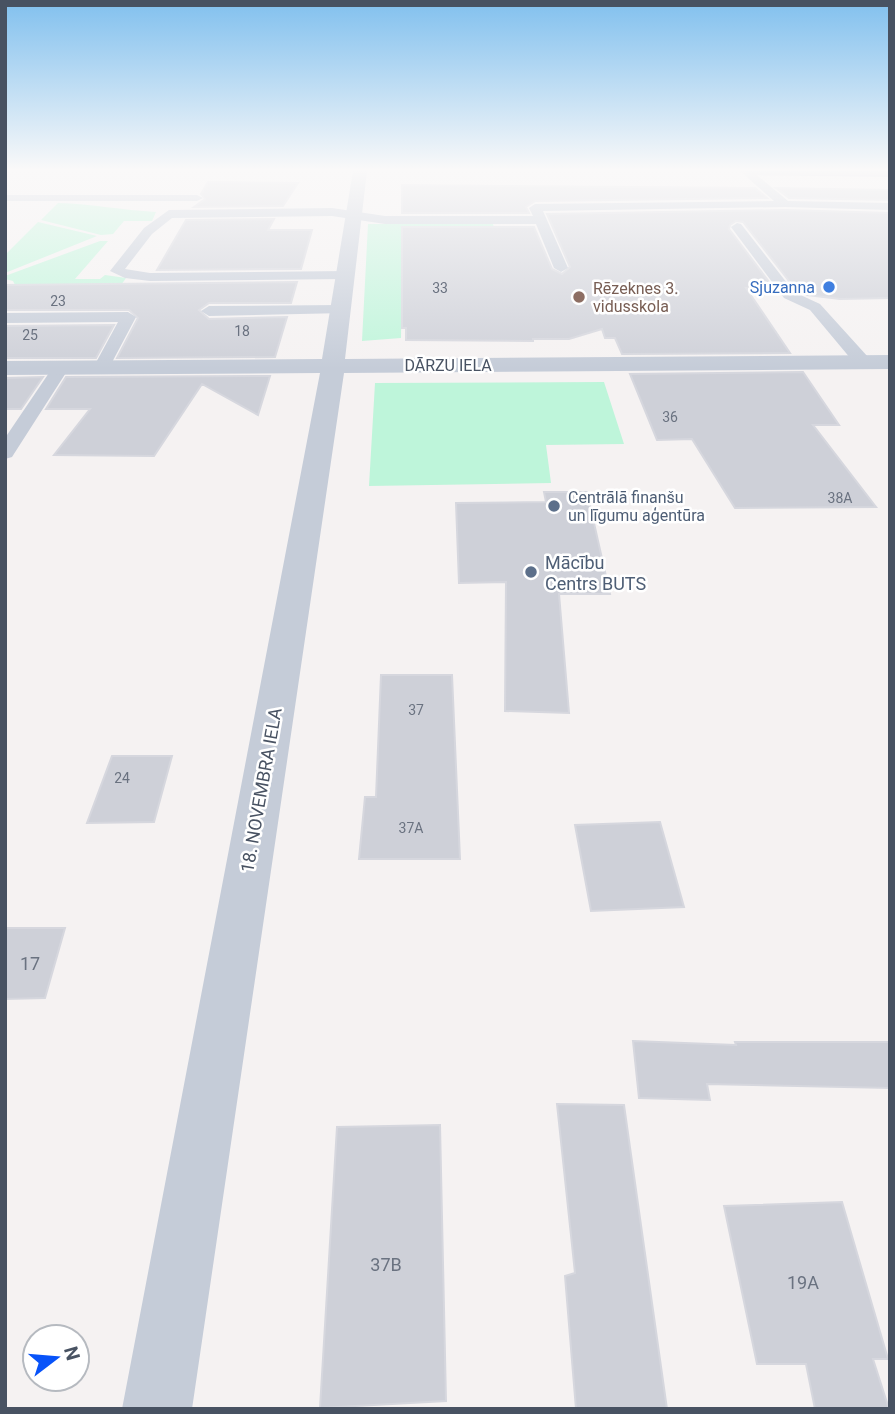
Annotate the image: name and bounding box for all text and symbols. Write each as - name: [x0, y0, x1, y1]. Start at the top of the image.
- place label: Sjuzanna: [750, 278, 815, 297]
- place label: Rēzeknes 3. vidusskola: [593, 279, 679, 316]
- marker: Sjuzanna: [821, 279, 837, 295]
- house number: 33: [432, 280, 448, 296]
- marker: Rēzeknes 3. vidusskola: [571, 289, 587, 305]
- house number: 23: [50, 293, 66, 309]
- house number: 18: [234, 323, 250, 339]
- house number: 25: [22, 327, 38, 343]
- street label: DĀRZU IELA: [404, 356, 492, 375]
- house number: 36: [662, 409, 678, 425]
- place label: Centrālā finanšu un līgumu aģentūra: [568, 488, 705, 525]
- house number: 38A: [828, 490, 852, 506]
- marker: Centrālā finanšu un līgumu aģentūra: [546, 498, 562, 514]
- place label: Mācību Centrs BUTS: [545, 552, 646, 594]
- marker: Mācību Centrs BUTS: [523, 564, 539, 580]
- house number: 37: [408, 702, 424, 718]
- street label: 18. NOVEMBRA IELA: [236, 706, 286, 874]
- house number: 24: [114, 770, 130, 786]
- house number: 37A: [399, 820, 423, 836]
- house number: 17: [20, 953, 40, 974]
- house number: 37B: [370, 1254, 402, 1275]
- house number: 19A: [787, 1272, 819, 1293]
- north arrow: [21, 1323, 91, 1393]
- text: N: [59, 1344, 85, 1363]

